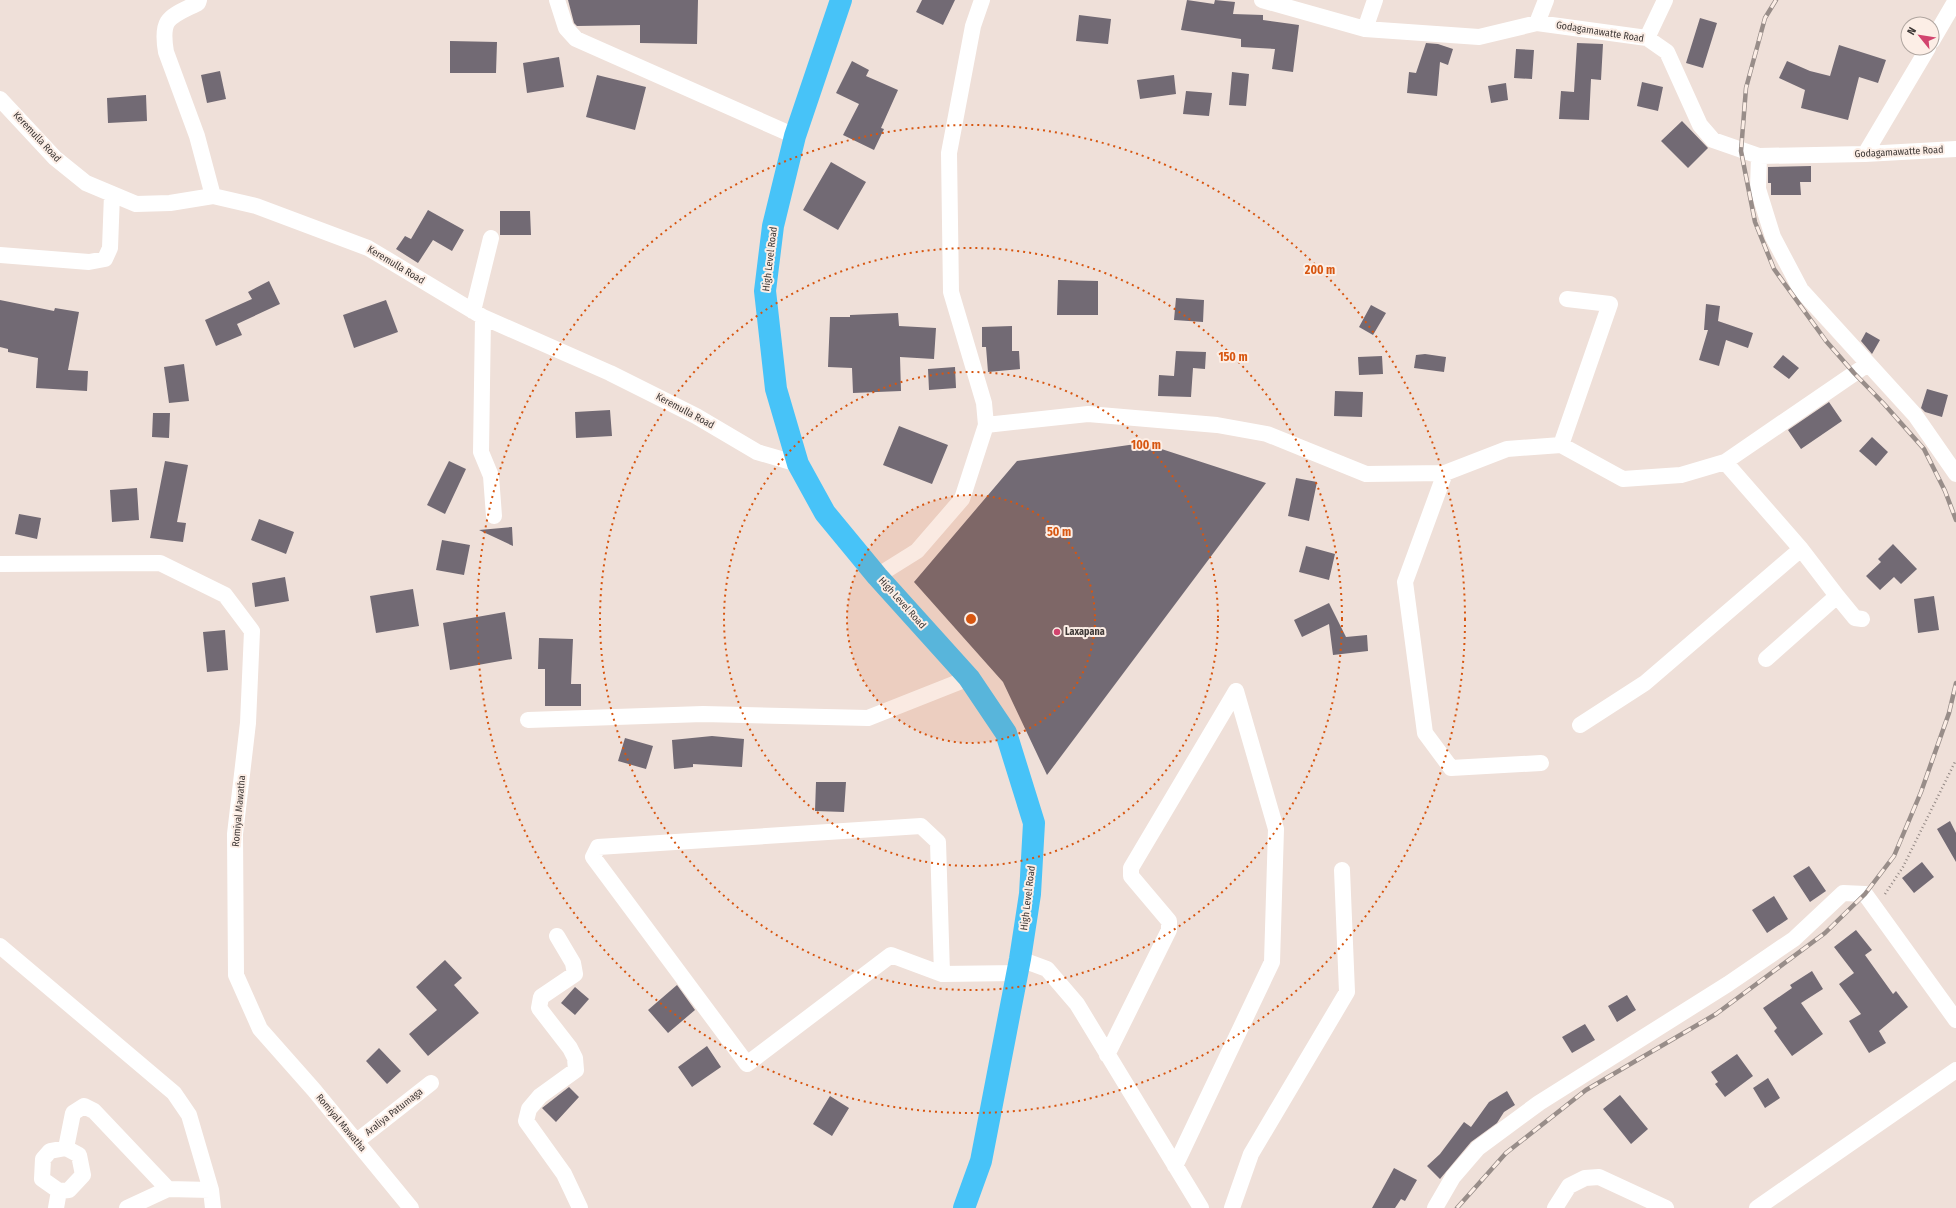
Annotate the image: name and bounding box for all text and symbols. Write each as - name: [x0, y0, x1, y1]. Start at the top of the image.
- north arrow: [1900, 16, 1940, 56]
- street label: Godagamawatte Road: [1555, 19, 1645, 45]
- text: N: [1904, 25, 1919, 37]
- street label: Keremulla Road: [11, 109, 63, 165]
- street label: Godagamawatte Road: [1854, 144, 1944, 160]
- street label: High Level Road: [760, 226, 780, 292]
- street label: Keremulla Road: [365, 243, 427, 287]
- text: 200 m: [1304, 263, 1335, 277]
- text: 150 m: [1218, 350, 1248, 364]
- street label: Keremulla Road: [654, 391, 716, 431]
- text: 100 m: [1131, 438, 1161, 452]
- text: 50 m: [1047, 525, 1071, 539]
- street label: High Level Road: [876, 575, 928, 631]
- centre of rings: [964, 612, 978, 626]
- place label: Laxapana: [1065, 626, 1105, 638]
- marker: Laxapana: [1052, 627, 1062, 637]
- street label: Romiyal Mawatha: [230, 775, 248, 847]
- street label: High Level Road: [1018, 865, 1038, 931]
- street label: Araliya Patumaga: [363, 1086, 425, 1138]
- street label: Romiyal Mawatha: [313, 1092, 369, 1154]

